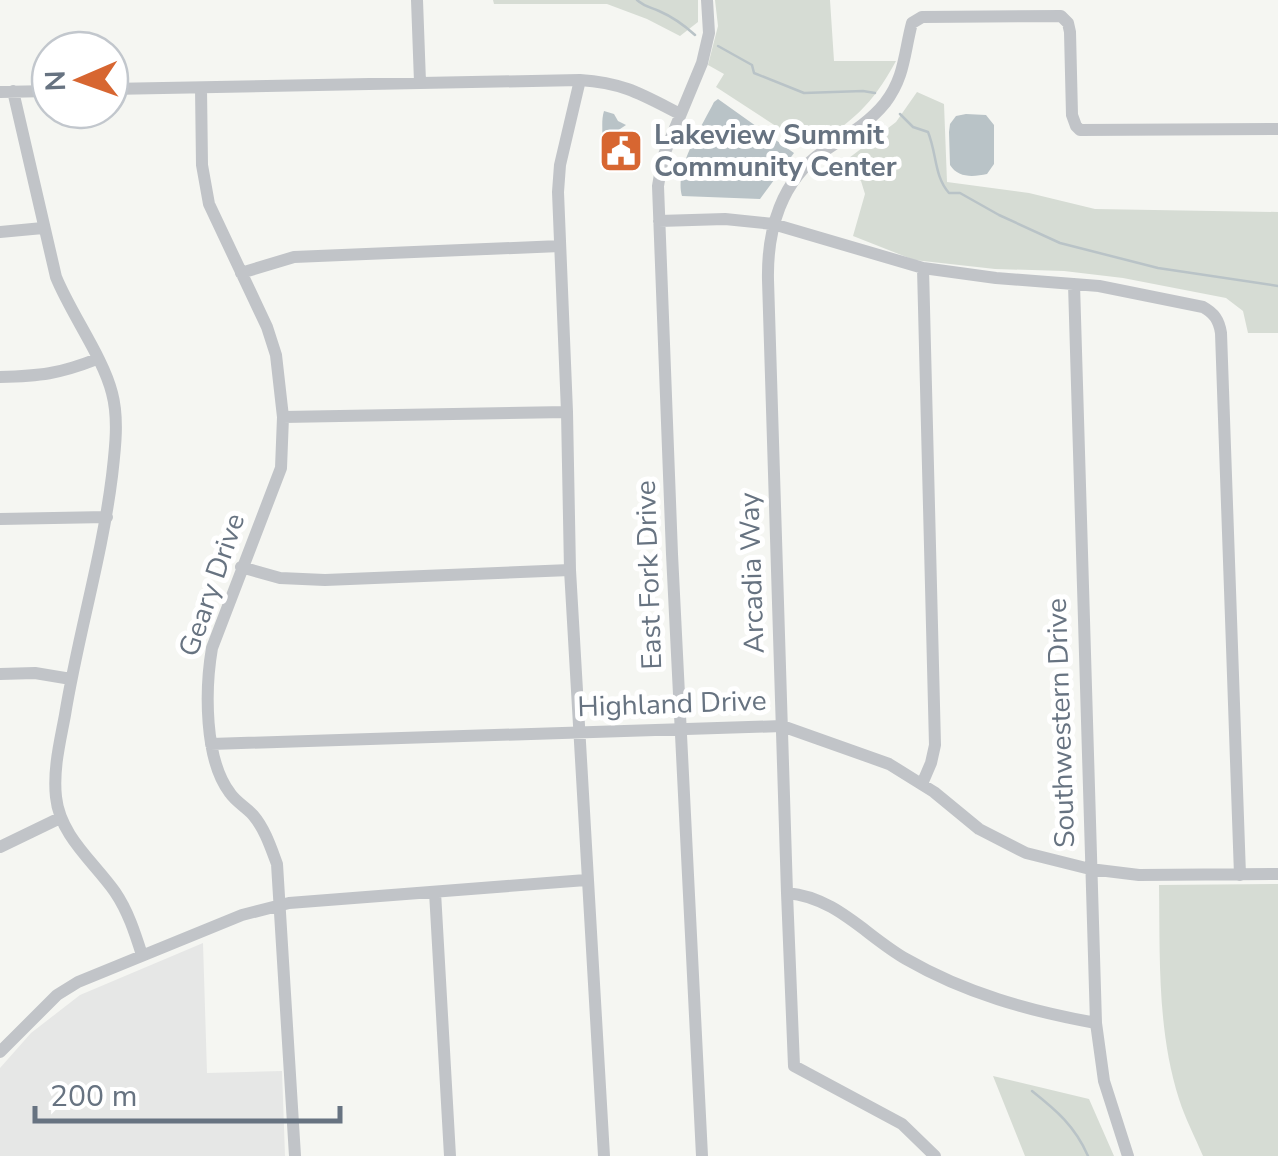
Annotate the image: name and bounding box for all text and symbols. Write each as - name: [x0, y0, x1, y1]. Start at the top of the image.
- north arrow: [30, 30, 130, 130]
- text: N: [37, 70, 75, 92]
- place label: Lakeview Summit Community Center: [654, 116, 897, 186]
- public building icon: Lakeview Summit Community Center: [598, 128, 644, 174]
- street label: East Fork Drive: [627, 480, 671, 670]
- street label: Arcadia Way: [730, 491, 774, 654]
- street label: Geary Drive: [170, 508, 254, 662]
- street label: Southwestern Drive: [1038, 598, 1084, 848]
- street label: Highland Drive: [577, 682, 767, 726]
- scale bar: [35, 1061, 340, 1123]
- text: 200 m: [50, 1076, 137, 1117]

